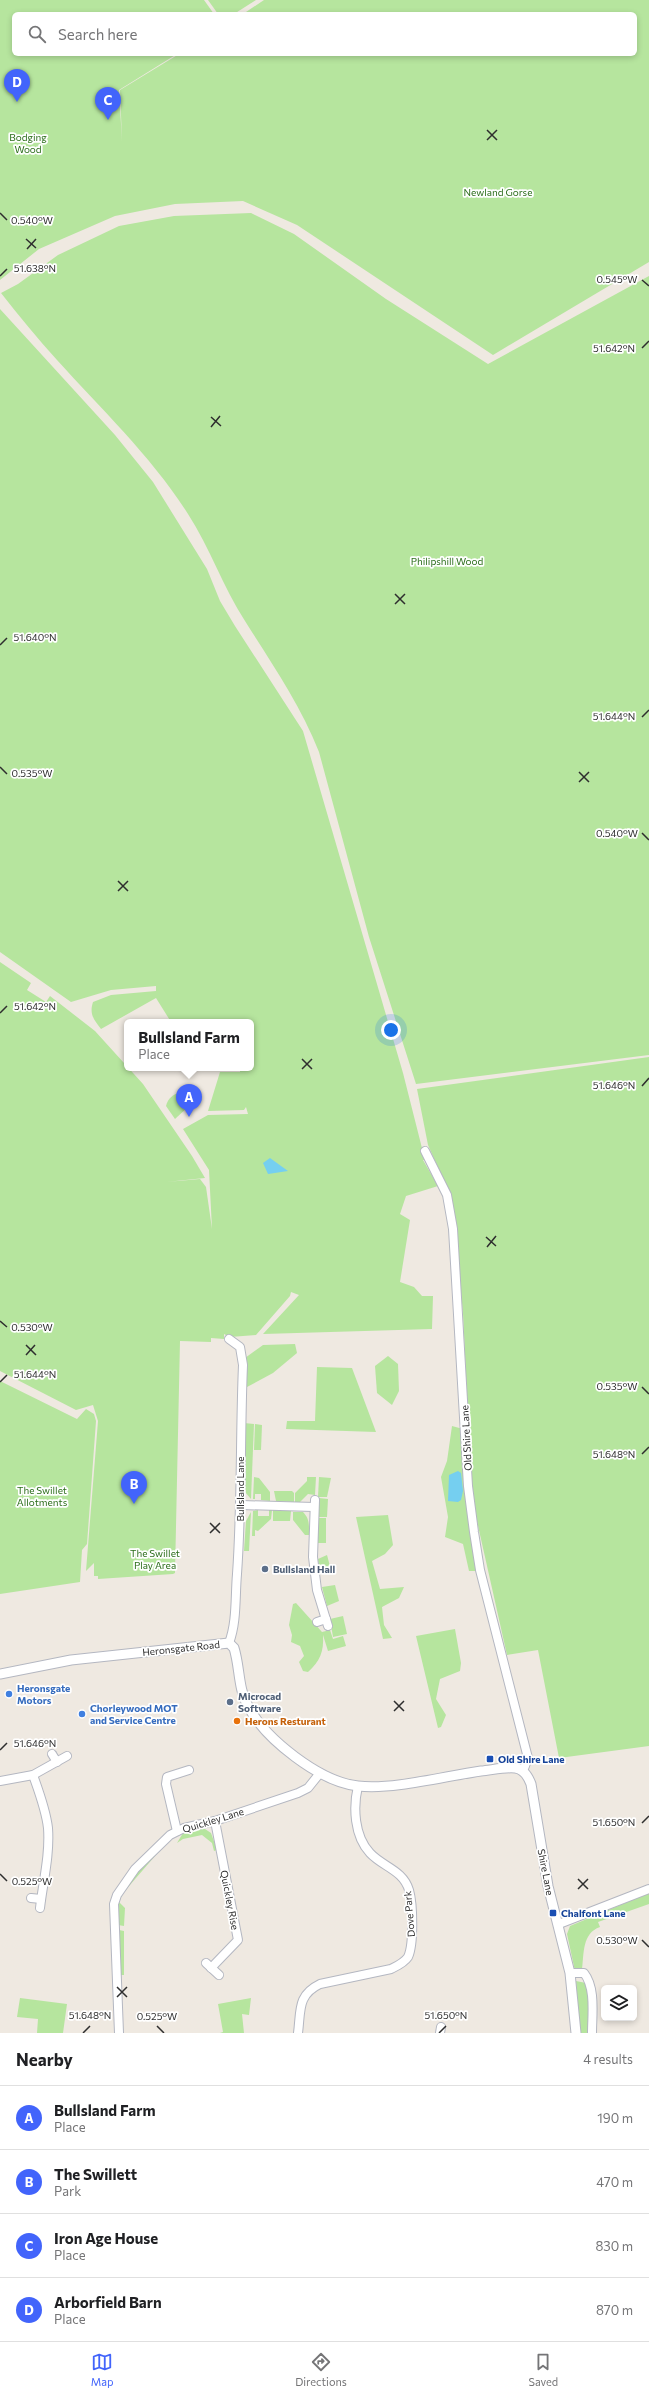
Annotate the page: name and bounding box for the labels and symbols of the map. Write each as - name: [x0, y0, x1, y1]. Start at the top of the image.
- pin: D: [4, 69, 30, 102]
- pin: C: [95, 87, 121, 120]
- park label: Bodging Wood: [9, 131, 47, 155]
- park label: Newland Gorse: [464, 186, 532, 198]
- text: 0.540°W: [11, 214, 53, 226]
- text: 51.638°N: [14, 262, 56, 274]
- text: 0.545°W: [596, 273, 638, 285]
- text: 51.642°N: [593, 342, 635, 354]
- park label: Philipshill Wood: [411, 555, 484, 567]
- text: 51.640°N: [13, 631, 57, 643]
- text: 51.644°N: [593, 710, 635, 722]
- text: 0.535°W: [12, 767, 52, 779]
- text: 0.540°W: [596, 827, 638, 839]
- text: 51.642°N: [14, 1000, 56, 1012]
- your location: [381, 1020, 401, 1040]
- text: 51.646°N: [593, 1079, 635, 1091]
- pin: A: [176, 1084, 202, 1117]
- text: 0.530°W: [11, 1321, 53, 1333]
- text: 51.644°N: [14, 1368, 56, 1380]
- text: 0.535°W: [597, 1380, 637, 1392]
- street label: Old Shire Lane: [458, 1405, 474, 1471]
- text: 51.648°N: [593, 1448, 635, 1460]
- street label: Bullsland Lane: [234, 1457, 246, 1521]
- pin: B: [121, 1471, 147, 1504]
- park label: The Swillet Allotments: [17, 1484, 68, 1508]
- park label: The Swillet Play Area: [130, 1547, 180, 1571]
- place label: Bullsland Hall: [273, 1563, 335, 1575]
- marker: Bullsland Hall: [260, 1564, 270, 1574]
- street label: Heronsgate Road: [142, 1638, 221, 1658]
- place label: Heronsgate Motors: [17, 1682, 70, 1706]
- marker: Heronsgate Motors: [4, 1689, 14, 1699]
- place label: Microcad Software: [238, 1690, 281, 1714]
- marker: Microcad Software: [225, 1697, 235, 1707]
- place label: Chorleywood MOT and Service Centre: [90, 1702, 178, 1726]
- marker: Chorleywood MOT and Service Centre: [77, 1709, 87, 1719]
- place label: Herons Resturant: [245, 1715, 326, 1727]
- marker: Herons Resturant: [232, 1716, 242, 1726]
- text: 51.646°N: [14, 1737, 56, 1749]
- place label: Old Shire Lane: [498, 1753, 565, 1765]
- marker: Old Shire Lane: [485, 1754, 495, 1764]
- street label: Quickley Lane: [181, 1805, 245, 1835]
- text: 51.650°N: [593, 1816, 635, 1828]
- street label: Shire Lane: [536, 1848, 556, 1896]
- street label: Quickley Rise: [218, 1869, 242, 1931]
- text: 0.525°W: [12, 1875, 52, 1887]
- street label: Dove Park: [401, 1890, 417, 1938]
- place label: Chalfont Lane: [561, 1907, 626, 1919]
- marker: Chalfont Lane: [548, 1908, 558, 1918]
- text: 0.530°W: [596, 1934, 638, 1946]
- text: 51.648°N: [69, 2009, 111, 2021]
- text: 51.650°N: [425, 2009, 467, 2021]
- text: 0.525°W: [137, 2010, 177, 2022]

